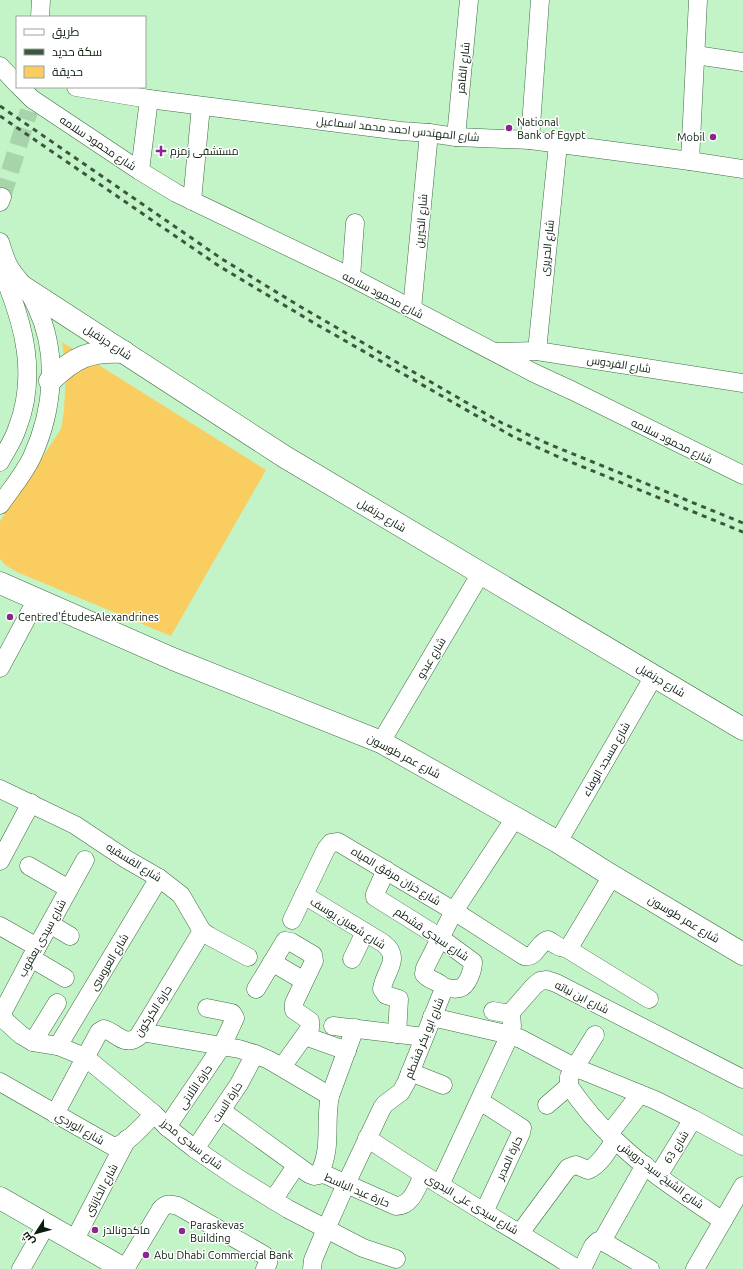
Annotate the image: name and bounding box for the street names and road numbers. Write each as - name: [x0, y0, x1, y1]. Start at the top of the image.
- street label: شارع القاهر: [454, 41, 474, 96]
- street label: شارع محمود سلامه: [57, 113, 138, 175]
- street label: شارع المهندس احمد محمد اسماعيل: [316, 114, 480, 146]
- street label: شارع الخيرين: [413, 193, 431, 249]
- street label: شارع الحريرى: [538, 219, 558, 277]
- street label: شارع محمود سلامه: [340, 269, 425, 322]
- street label: شارع جرنفيل: [81, 322, 134, 363]
- street label: شارع الفردوس: [586, 353, 652, 377]
- street label: شارع محمود سلامه: [628, 416, 715, 468]
- street label: شارع جرنفيل: [355, 496, 408, 536]
- street label: شارع عبدو: [414, 635, 450, 682]
- street label: شارع جرنفيل: [634, 661, 687, 701]
- street label: شارع مسجد الوفاء: [580, 720, 634, 799]
- street label: شارع عمر طوسون: [365, 732, 443, 782]
- street label: شارع الفسقيه: [103, 840, 164, 885]
- street label: شارع خزان مرفق المياه: [348, 845, 443, 909]
- street label: شارع عمر طوسون: [645, 893, 722, 947]
- street label: شارع شعبان يوسف: [307, 895, 388, 953]
- street label: شارع سيدى يعقوب: [16, 897, 70, 980]
- street label: شارع سيدى قشطم: [392, 905, 471, 965]
- street label: شارع العروسى: [87, 932, 132, 993]
- street label: شارع ابن نباته: [552, 978, 611, 1017]
- street label: حارة الكركون: [132, 983, 175, 1039]
- street label: شارع ابو بكر قشطم: [402, 996, 448, 1081]
- street label: حارة الألاتى: [176, 1063, 215, 1112]
- street label: حارة الست: [210, 1080, 245, 1125]
- street label: شارع الوردي: [52, 1109, 106, 1149]
- street label: شارع سيدى محرز: [157, 1116, 225, 1173]
- street label: شارع 63: [661, 1128, 692, 1167]
- street label: حارة المدبر: [493, 1134, 525, 1183]
- street label: شارع الشيخ سيد درويش: [615, 1139, 706, 1213]
- street label: شارع الخازنتى: [82, 1162, 122, 1219]
- street label: حارة عبد الباسط: [322, 1171, 391, 1210]
- street label: شارع سيدى على البدوى: [422, 1172, 521, 1238]

